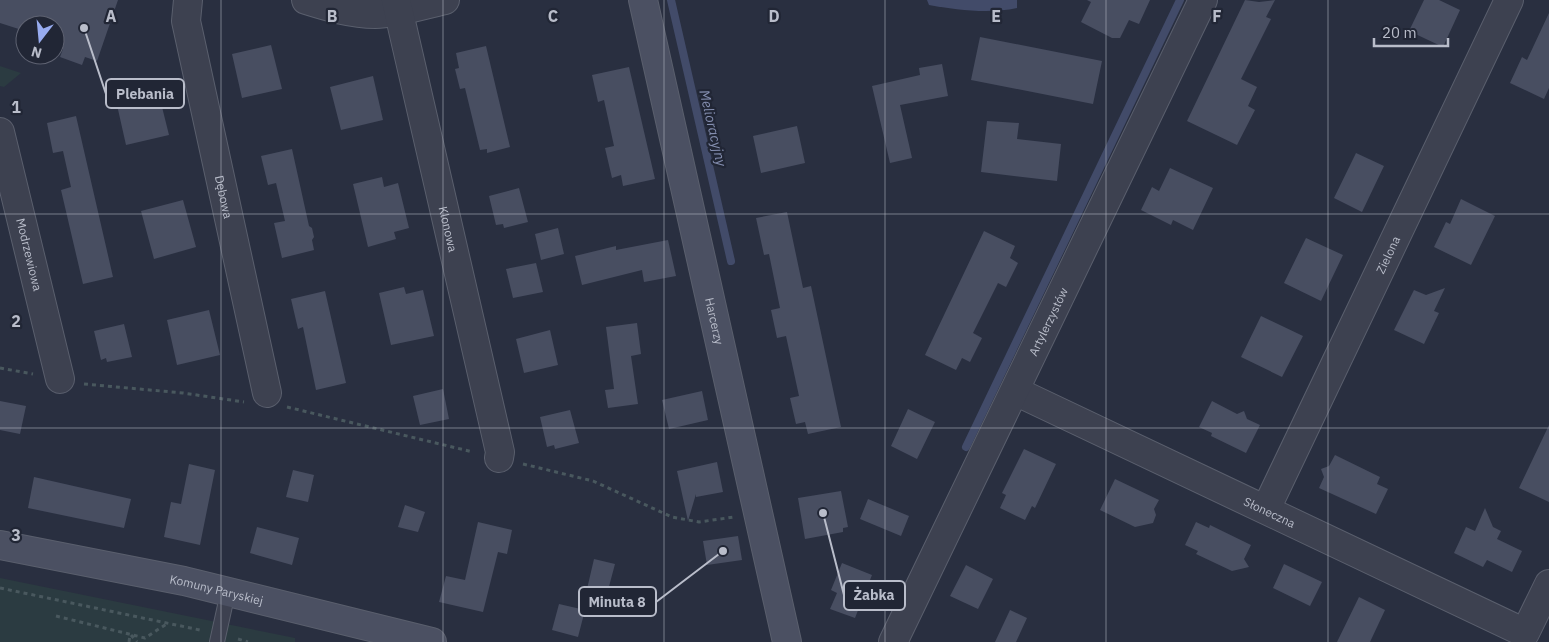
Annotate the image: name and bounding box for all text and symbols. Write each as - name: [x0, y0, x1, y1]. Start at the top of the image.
- text: A: [106, 6, 117, 26]
- text: B: [327, 6, 338, 26]
- text: C: [548, 6, 558, 26]
- text: D: [768, 6, 780, 26]
- text: E: [991, 6, 1001, 26]
- text: F: [1212, 6, 1222, 26]
- north arrow: [15, 15, 65, 65]
- scale bar: [1374, 15, 1448, 47]
- text: 20 m: [1382, 23, 1417, 42]
- text: N: [29, 42, 44, 63]
- callout: Plebania: [106, 79, 184, 108]
- text: Plebania: [116, 85, 174, 103]
- water label: Melioracyjny: [695, 88, 731, 169]
- text: 1: [11, 97, 21, 117]
- street label: Dębowa: [212, 174, 236, 220]
- street label: Klonowa: [436, 205, 461, 254]
- street label: Modrzewiowa: [14, 217, 46, 293]
- street label: Zielona: [1372, 233, 1403, 276]
- street label: Artylerzystów: [1025, 285, 1071, 358]
- street label: Harcerzy: [702, 296, 728, 346]
- text: 2: [11, 311, 21, 331]
- street label: Słoneczna: [1242, 493, 1299, 531]
- text: 3: [11, 525, 21, 545]
- street label: Komuny Paryskiej: [168, 571, 265, 608]
- callout: Żabka: [844, 581, 905, 610]
- text: Żabka: [853, 586, 895, 604]
- callout: Minuta 8: [579, 587, 656, 616]
- text: Minuta 8: [588, 593, 646, 611]

